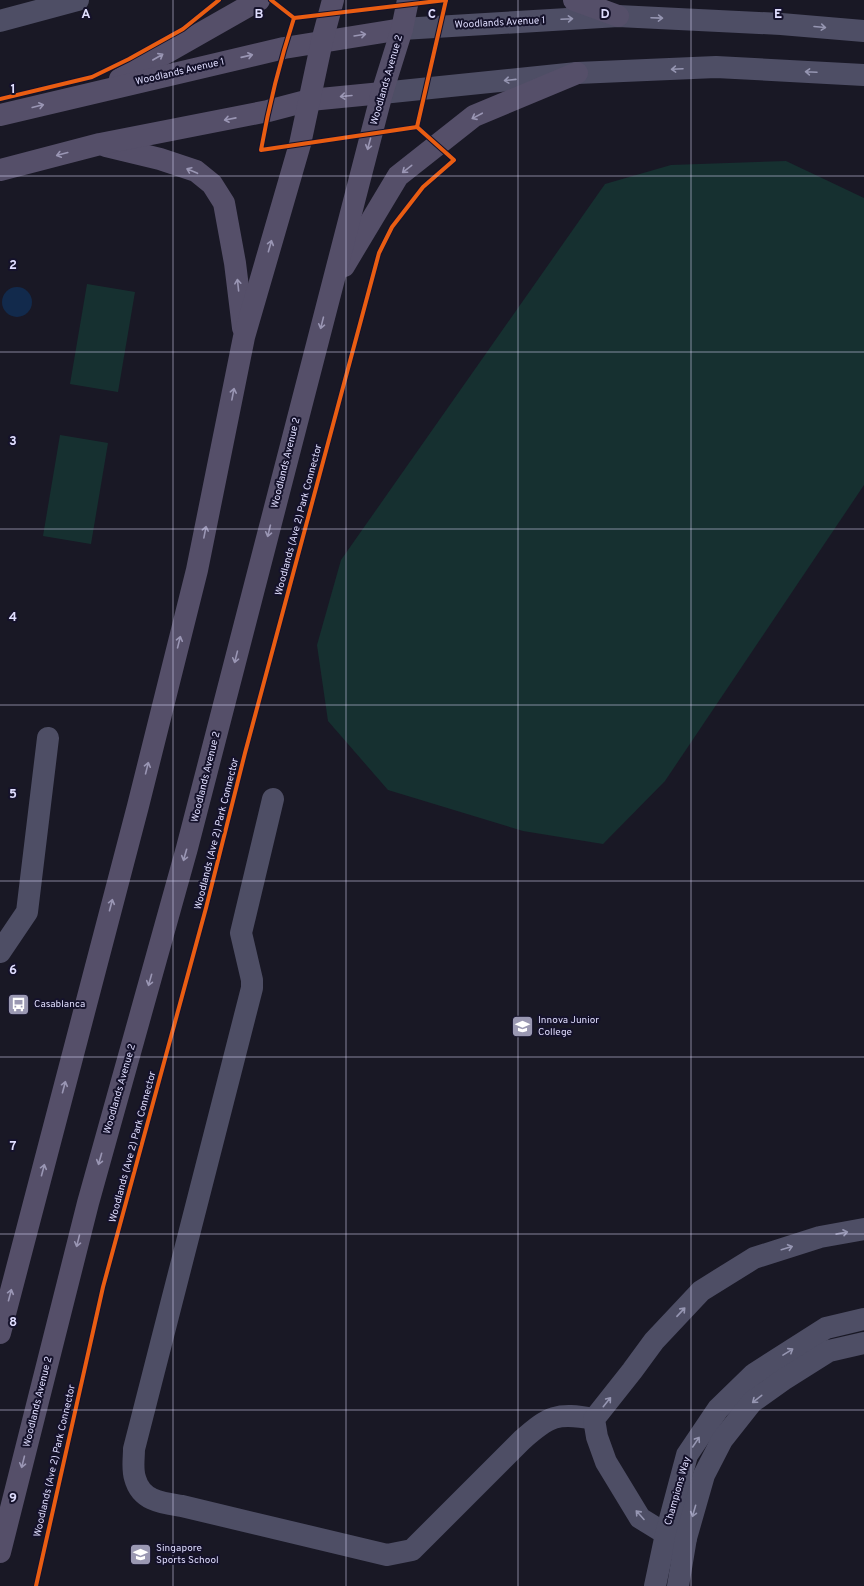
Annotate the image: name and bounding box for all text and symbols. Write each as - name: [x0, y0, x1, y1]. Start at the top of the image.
- text: A: [81, 7, 91, 23]
- text: B: [255, 7, 264, 23]
- text: C: [428, 7, 436, 23]
- text: D: [600, 7, 610, 23]
- text: E: [774, 7, 782, 23]
- street label: Woodlands Avenue 1: [454, 14, 546, 32]
- one-way arrow: [650, 14, 663, 22]
- one-way arrow: [560, 16, 573, 23]
- one-way arrow: [813, 23, 826, 31]
- one-way arrow: [353, 31, 366, 39]
- street label: Woodlands Avenue 2: [368, 33, 406, 127]
- one-way arrow: [152, 52, 164, 60]
- one-way arrow: [240, 52, 253, 60]
- street label: Woodlands Avenue 1: [134, 55, 226, 89]
- one-way arrow: [671, 65, 684, 72]
- one-way arrow: [805, 68, 818, 75]
- one-way arrow: [504, 77, 517, 84]
- text: 1: [10, 82, 16, 98]
- one-way arrow: [340, 93, 353, 100]
- one-way arrow: [31, 101, 44, 109]
- one-way arrow: [471, 112, 483, 120]
- one-way arrow: [223, 115, 236, 123]
- one-way arrow: [364, 138, 372, 151]
- one-way arrow: [56, 151, 69, 159]
- one-way arrow: [402, 165, 413, 174]
- one-way arrow: [186, 166, 198, 174]
- one-way arrow: [267, 240, 274, 253]
- text: 2: [9, 258, 17, 274]
- one-way arrow: [234, 279, 241, 292]
- one-way arrow: [318, 317, 325, 330]
- one-way arrow: [229, 388, 237, 401]
- street label: Woodlands Avenue 2: [268, 416, 304, 510]
- text: 3: [9, 434, 17, 450]
- street label: Woodlands (Ave 2) Park Connector: [273, 443, 326, 597]
- one-way arrow: [265, 524, 272, 537]
- one-way arrow: [201, 526, 209, 539]
- text: 4: [9, 610, 17, 626]
- one-way arrow: [176, 636, 183, 649]
- one-way arrow: [232, 650, 240, 663]
- street label: Woodlands Avenue 2: [188, 730, 224, 824]
- street label: Woodlands (Ave 2) Park Connector: [192, 757, 242, 911]
- one-way arrow: [144, 762, 151, 775]
- text: 5: [9, 787, 17, 803]
- one-way arrow: [181, 848, 189, 861]
- one-way arrow: [108, 899, 116, 912]
- text: 6: [9, 963, 17, 979]
- one-way arrow: [146, 973, 153, 986]
- bus stop icon: Casablanca: [5, 991, 31, 1017]
- place label: Casablanca: [34, 998, 85, 1011]
- school or university icon: Innova Junior College: [510, 1013, 536, 1039]
- place label: Innova Junior College: [538, 1014, 599, 1039]
- street label: Woodlands Avenue 2: [101, 1042, 139, 1136]
- street label: Woodlands (Ave 2) Park Connector: [107, 1070, 160, 1224]
- one-way arrow: [61, 1081, 68, 1094]
- text: 7: [10, 1139, 17, 1155]
- one-way arrow: [96, 1152, 103, 1165]
- one-way arrow: [39, 1163, 47, 1176]
- one-way arrow: [835, 1229, 848, 1237]
- one-way arrow: [74, 1234, 82, 1247]
- one-way arrow: [781, 1243, 793, 1251]
- one-way arrow: [7, 1289, 14, 1302]
- one-way arrow: [676, 1307, 686, 1317]
- text: 8: [9, 1315, 17, 1331]
- one-way arrow: [782, 1348, 793, 1356]
- street label: Woodlands Avenue 2: [20, 1355, 56, 1449]
- street label: Woodlands (Ave 2) Park Connector: [31, 1383, 79, 1539]
- one-way arrow: [751, 1395, 762, 1403]
- one-way arrow: [603, 1396, 612, 1407]
- one-way arrow: [692, 1436, 700, 1447]
- one-way arrow: [18, 1455, 26, 1468]
- street label: Champions Way: [662, 1455, 694, 1527]
- text: 9: [9, 1491, 17, 1507]
- one-way arrow: [690, 1504, 697, 1517]
- one-way arrow: [635, 1510, 644, 1520]
- school or university icon: Singapore Sports School: [128, 1541, 154, 1567]
- place label: Singapore Sports School: [156, 1542, 219, 1567]

